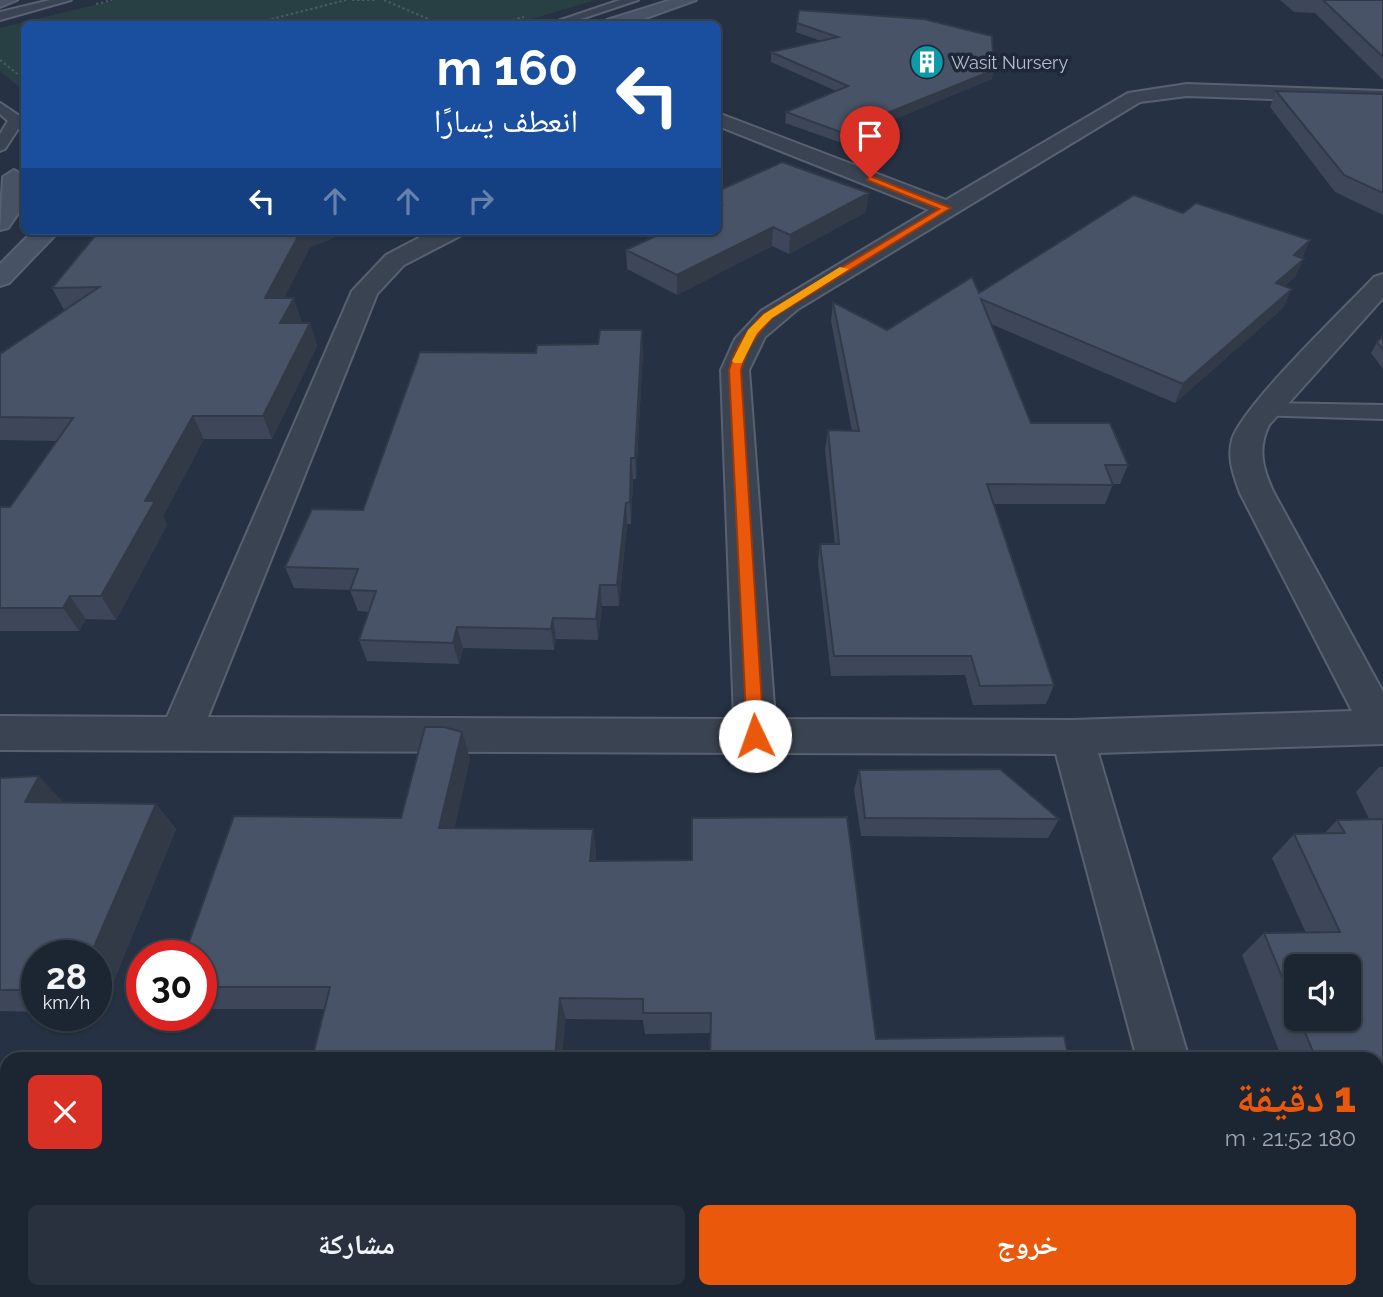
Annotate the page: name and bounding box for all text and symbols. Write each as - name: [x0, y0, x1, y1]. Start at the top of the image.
- text: 160 m: [437, 39, 578, 96]
- building icon: Wasit Nursery: [908, 43, 946, 81]
- icon: left: [602, 49, 693, 140]
- place label: Wasit Nursery: [951, 52, 1068, 73]
- text: انعطف يسارًا: [434, 102, 578, 139]
- pin: [840, 106, 900, 178]
- icon: arrive: [851, 117, 889, 155]
- icon: left: [243, 182, 281, 220]
- icon: ahead: [316, 182, 354, 220]
- icon: ahead: [389, 182, 427, 220]
- icon: right: [462, 182, 500, 220]
- position arrow: [718, 699, 792, 773]
- speed limit sign: 30: [126, 940, 217, 1031]
- map controls: [1284, 954, 1361, 1031]
- button: sound: [1284, 954, 1361, 1031]
- text: 28: [46, 956, 87, 997]
- text: km/h: [43, 992, 90, 1013]
- text: 1 دقيقة: [1236, 1073, 1356, 1122]
- button: close: [28, 1075, 102, 1149]
- text: 180 m · 21:52: [1225, 1124, 1356, 1151]
- button: مشاركة: [28, 1205, 685, 1285]
- button: خروج: [699, 1205, 1356, 1285]

